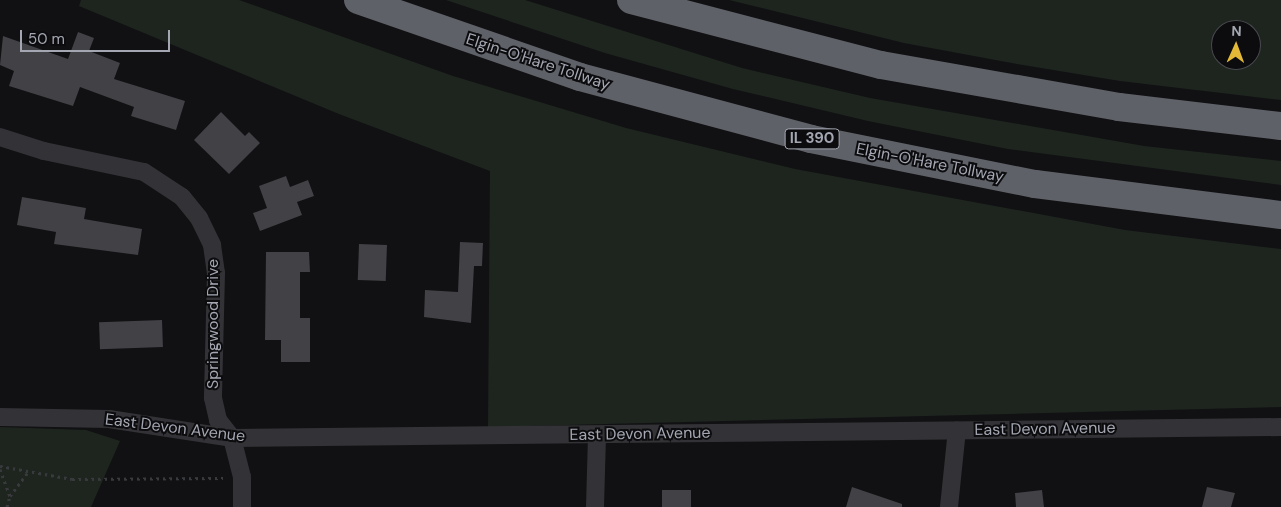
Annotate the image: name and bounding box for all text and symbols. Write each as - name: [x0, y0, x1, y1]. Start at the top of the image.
- scale bar: [22, 20, 172, 52]
- north arrow: [1211, 20, 1261, 70]
- text: N: [1231, 22, 1242, 40]
- text: 50 m: [28, 29, 65, 49]
- street label: Elgin-O'Hare Tollway: [464, 30, 612, 94]
- road number: IL 390: [784, 126, 840, 152]
- street label: Elgin-O'Hare Tollway: [854, 139, 1006, 187]
- street label: Springwood Drive: [203, 259, 223, 389]
- street label: East Devon Avenue: [104, 410, 246, 446]
- street label: East Devon Avenue: [974, 418, 1116, 440]
- street label: East Devon Avenue: [569, 423, 711, 445]

